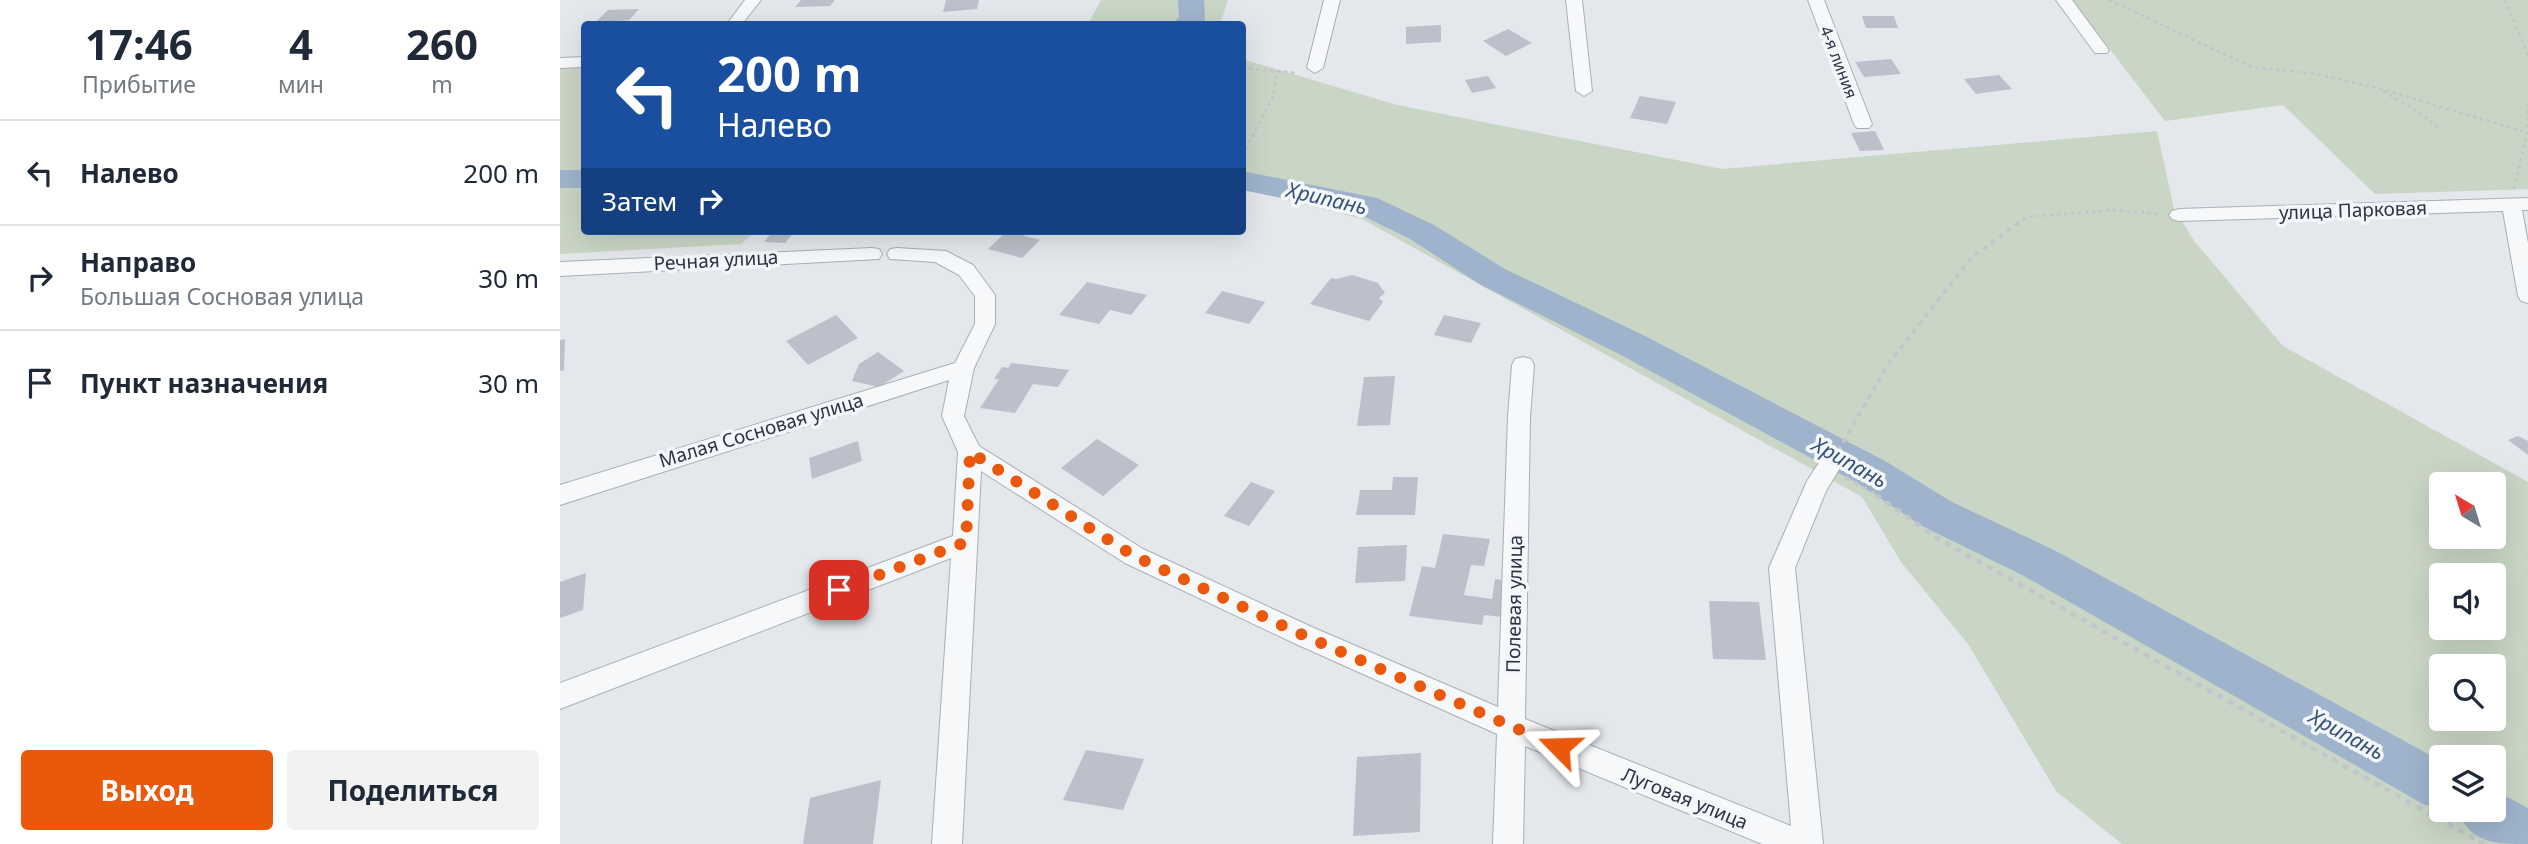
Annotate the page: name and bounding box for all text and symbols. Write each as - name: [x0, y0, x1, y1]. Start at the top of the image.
- text: 17:46: [85, 15, 193, 72]
- text: 4: [289, 15, 313, 72]
- text: 260: [406, 15, 478, 72]
- street label: 4-я линия: [1815, 23, 1863, 101]
- text: 200 m: [717, 40, 862, 106]
- icon: left: [602, 49, 693, 140]
- text: Прибытие: [82, 68, 196, 100]
- text: мин: [278, 68, 324, 100]
- text: m: [431, 68, 453, 100]
- text: Налево: [717, 103, 832, 146]
- icon: left: [21, 154, 59, 192]
- text: Налево: [80, 155, 179, 191]
- text: 200 m: [463, 155, 539, 191]
- water label: Хрипань: [1282, 175, 1370, 221]
- icon: right: [691, 182, 729, 220]
- text: Затем: [602, 183, 677, 219]
- street label: улица Парковая: [2279, 194, 2427, 226]
- text: Направо: [80, 244, 196, 280]
- street label: Речная улица: [653, 244, 779, 276]
- icon: right: [21, 259, 59, 297]
- text: 30 m: [478, 260, 539, 296]
- text: Большая Сосновая улица: [80, 280, 364, 312]
- icon: arrive: [21, 364, 59, 402]
- text: Пункт назначения: [80, 365, 328, 401]
- text: 30 m: [478, 365, 539, 401]
- street label: Малая Сосновая улица: [656, 387, 866, 473]
- water label: Хрипань: [1806, 429, 1893, 494]
- north arrow: [2429, 472, 2506, 550]
- map controls: [2429, 472, 2506, 822]
- street label: Полевая улица: [1500, 535, 1528, 673]
- pin: [809, 560, 869, 620]
- button: sound: [2429, 563, 2506, 640]
- icon: arrive: [820, 571, 858, 609]
- button: search: [2429, 654, 2506, 731]
- water label: Хрипань: [2303, 701, 2390, 766]
- position arrow: [1522, 710, 1596, 784]
- button: layers: [2429, 745, 2506, 822]
- button: Выход: [21, 750, 273, 830]
- button: Поделиться: [287, 750, 539, 830]
- street label: Луговая улица: [1618, 761, 1752, 835]

